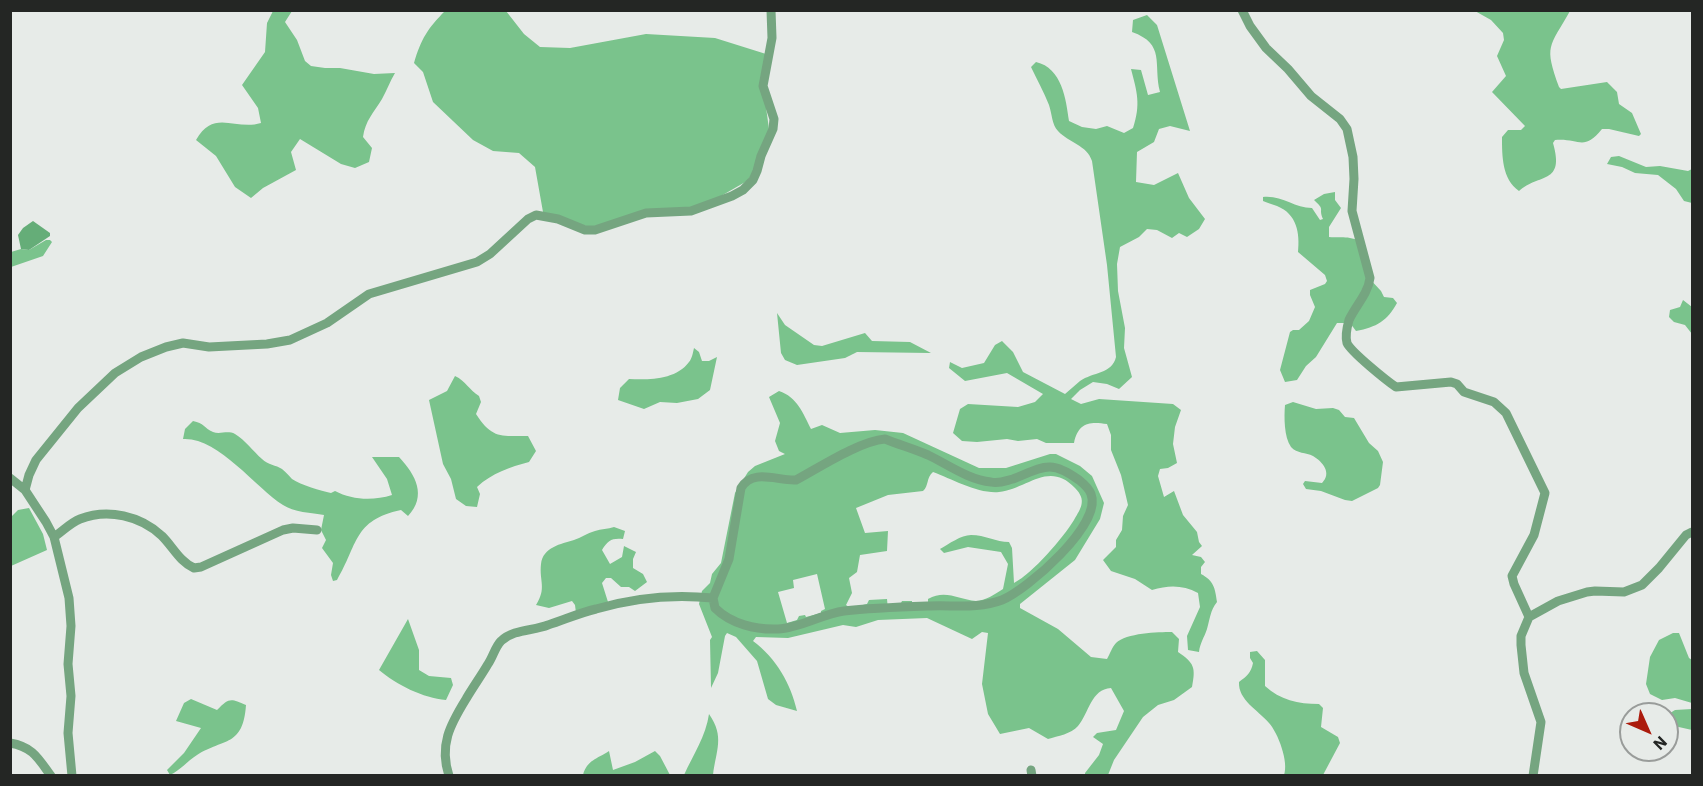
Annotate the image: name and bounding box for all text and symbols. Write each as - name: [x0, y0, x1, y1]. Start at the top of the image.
- north arrow: [1619, 702, 1679, 762]
- text: N: [1649, 732, 1671, 754]

